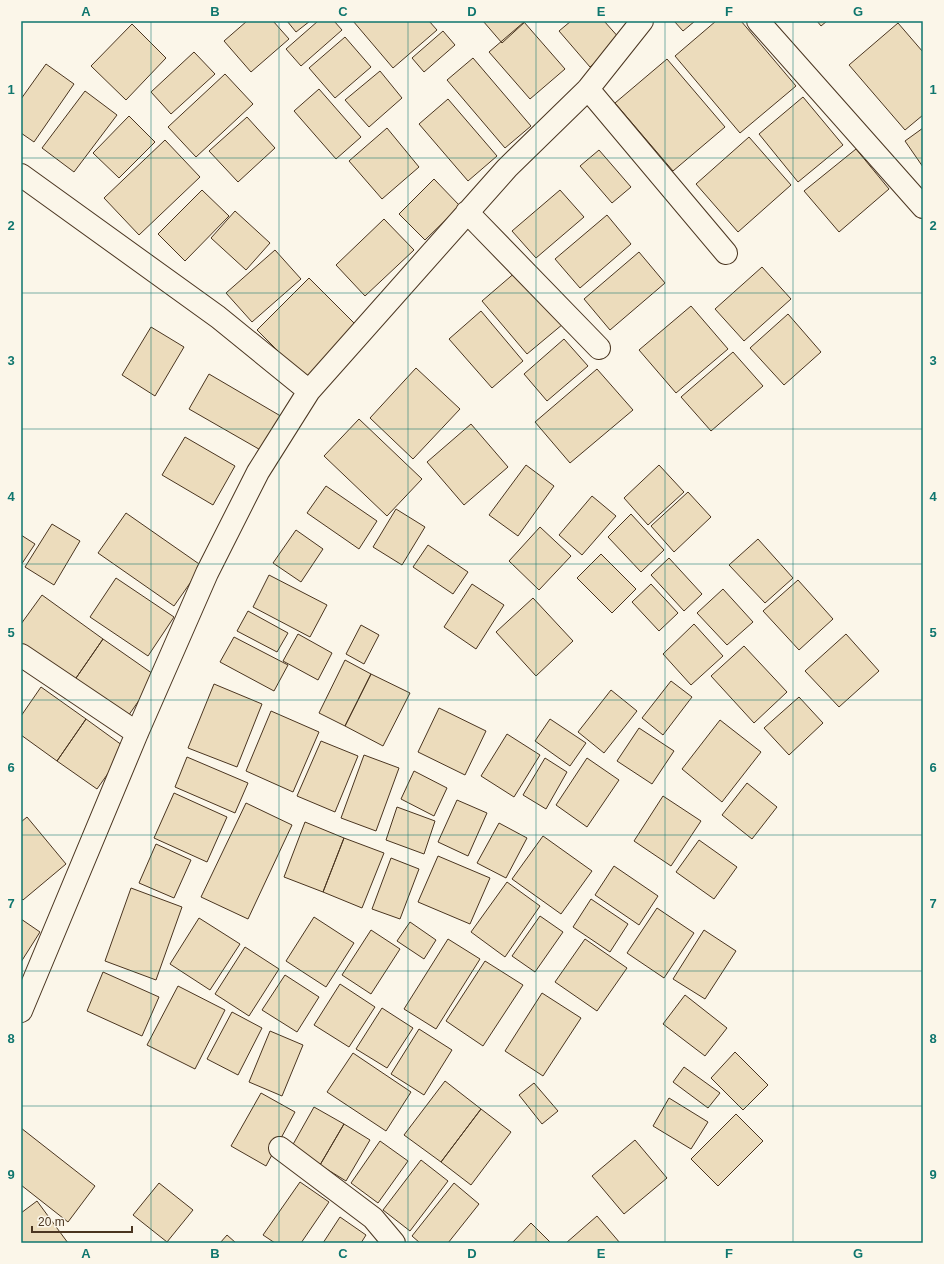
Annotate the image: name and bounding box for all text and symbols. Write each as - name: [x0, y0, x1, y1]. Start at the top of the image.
- text: A: [81, 4, 91, 19]
- text: B: [210, 4, 220, 19]
- text: C: [338, 4, 348, 19]
- text: D: [467, 4, 477, 19]
- text: E: [597, 4, 606, 19]
- text: F: [725, 4, 733, 19]
- text: G: [853, 4, 863, 19]
- text: 1: [7, 82, 15, 97]
- text: 1: [929, 82, 937, 97]
- text: 2: [7, 218, 15, 233]
- text: 2: [929, 218, 937, 233]
- text: 3: [7, 353, 15, 368]
- text: 3: [929, 353, 937, 368]
- text: 4: [7, 489, 15, 504]
- text: 4: [929, 489, 937, 504]
- text: 5: [7, 625, 15, 640]
- text: 5: [929, 625, 937, 640]
- text: 6: [7, 760, 15, 775]
- text: 6: [929, 760, 937, 775]
- text: 7: [7, 896, 15, 911]
- text: 7: [929, 896, 937, 911]
- text: 8: [7, 1031, 15, 1046]
- text: 8: [929, 1031, 937, 1046]
- text: 9: [7, 1167, 15, 1182]
- text: 9: [929, 1167, 937, 1182]
- scale bar: [32, 1208, 132, 1234]
- text: 20 m: [38, 1215, 65, 1229]
- text: A: [81, 1246, 91, 1261]
- text: B: [210, 1246, 220, 1261]
- text: C: [338, 1246, 348, 1261]
- text: D: [467, 1246, 477, 1261]
- text: E: [597, 1246, 606, 1261]
- text: F: [725, 1246, 733, 1261]
- text: G: [853, 1246, 863, 1261]

